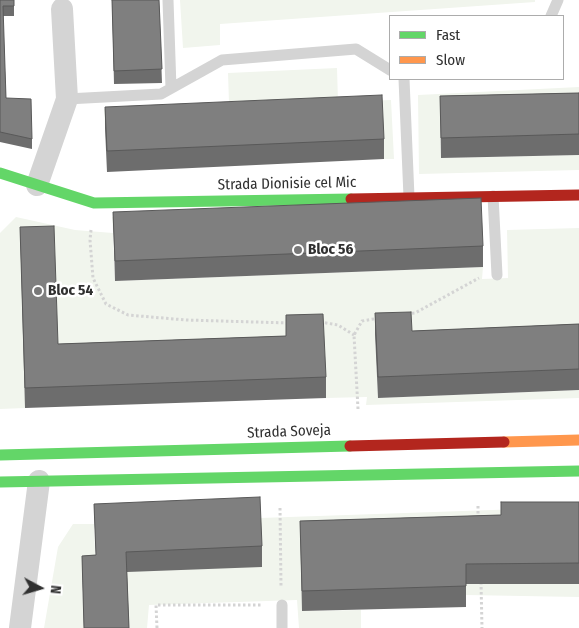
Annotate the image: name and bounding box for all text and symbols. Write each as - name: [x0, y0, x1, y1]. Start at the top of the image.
- legend: [389, 15, 564, 80]
- text: Fast: [436, 26, 460, 44]
- text: Slow: [436, 51, 465, 69]
- street label: Strada Dionisie cel Mic: [218, 174, 356, 194]
- place label: Bloc 56: [308, 241, 353, 259]
- marker: Bloc 56: [292, 244, 304, 256]
- place label: Bloc 54: [48, 282, 93, 300]
- marker: Bloc 54: [32, 285, 44, 297]
- street label: Strada Soveja: [247, 422, 331, 442]
- north arrow: [15, 563, 65, 613]
- text: N: [47, 585, 64, 595]

